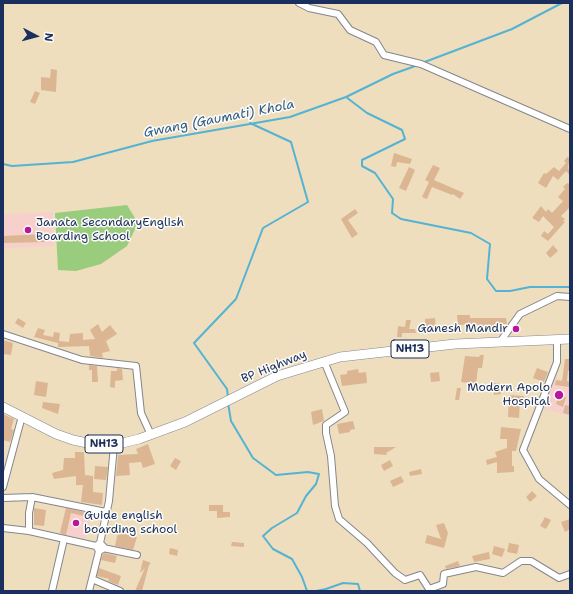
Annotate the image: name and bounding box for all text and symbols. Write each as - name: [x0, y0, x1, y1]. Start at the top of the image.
- north arrow: [16, 16, 56, 56]
- text: N: [41, 32, 56, 42]
- water label: Gwang (Gaumati) Khola: [142, 97, 296, 141]
- place label: Janata SecondaryEnglish Boarding School: [36, 216, 184, 244]
- marker: Janata SecondaryEnglish Boarding School: [23, 225, 33, 235]
- place label: Ganesh Mandir: [418, 322, 508, 336]
- marker: Ganesh Mandir: [511, 324, 521, 334]
- road number: NH13: [391, 340, 429, 358]
- street label: BP Highway: [239, 347, 309, 387]
- place label: Modern Apolo Hospital: [467, 381, 550, 409]
- marker: Modern Apolo Hospital: [553, 389, 565, 401]
- road number: NH13: [85, 435, 123, 453]
- place label: Guide english boarding school: [84, 509, 177, 537]
- marker: Guide english boarding school: [71, 518, 81, 528]

